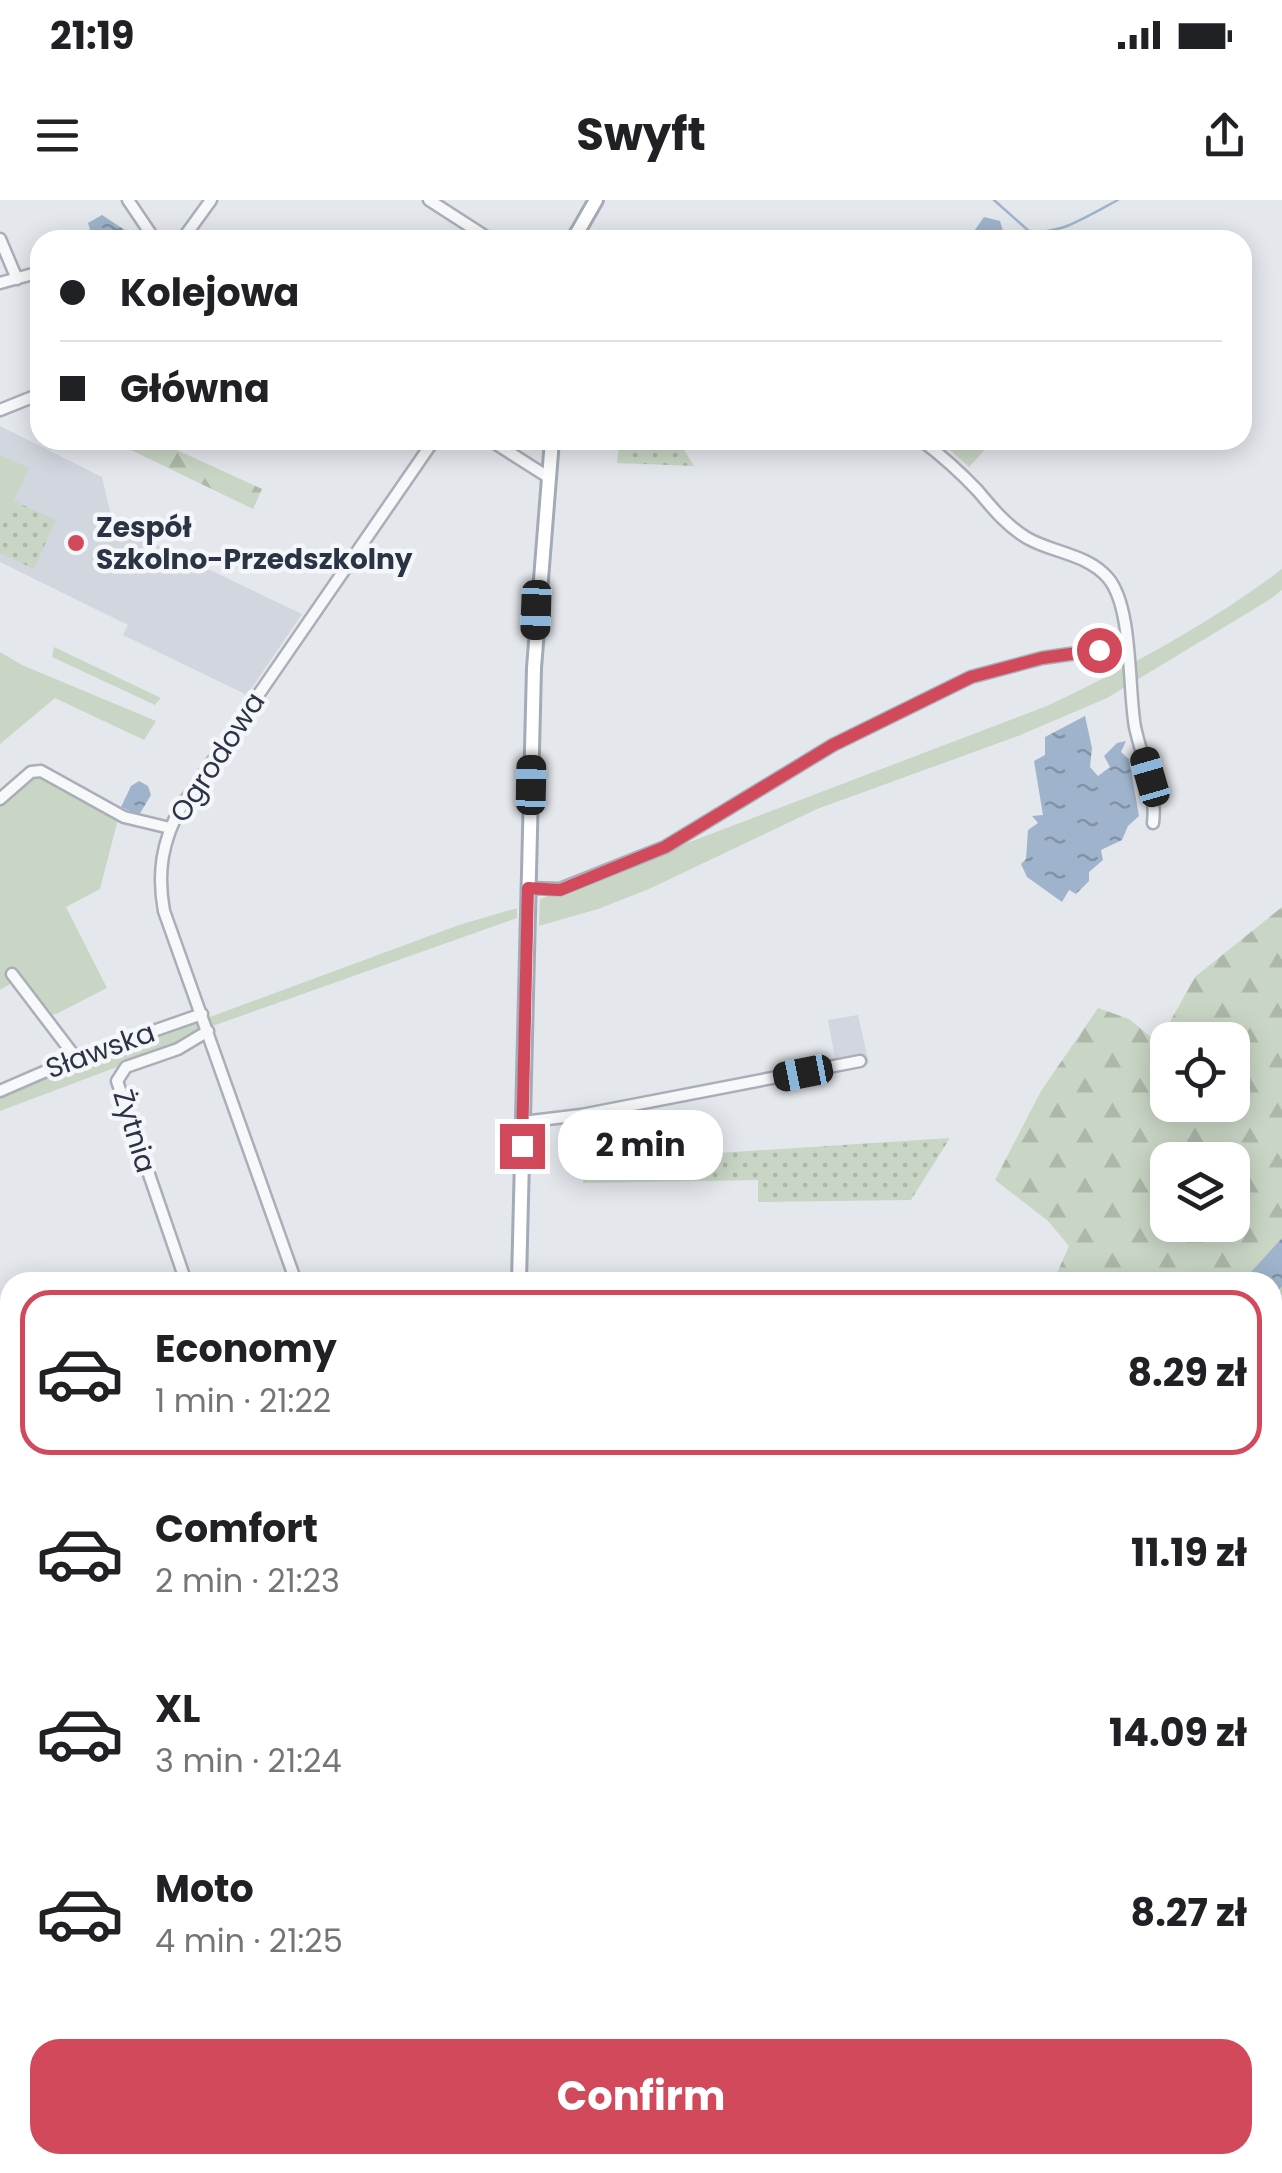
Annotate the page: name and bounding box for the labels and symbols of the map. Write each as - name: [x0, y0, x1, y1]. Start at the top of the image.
- place label: Zespół Szkolno-Przedszkolny: [96, 508, 413, 579]
- marker: Zespół Szkolno-Przedszkolny: [65, 532, 87, 554]
- car: [520, 579, 552, 641]
- route start: [1077, 628, 1122, 673]
- street label: Ogrodowa: [161, 685, 274, 830]
- car: [1127, 744, 1173, 810]
- car: [515, 755, 547, 815]
- street label: Sławska: [40, 1013, 160, 1088]
- car: [771, 1053, 835, 1093]
- street label: Żytnia: [103, 1085, 166, 1177]
- callout: 2 min: [557, 1111, 722, 1181]
- route end: [500, 1124, 545, 1169]

